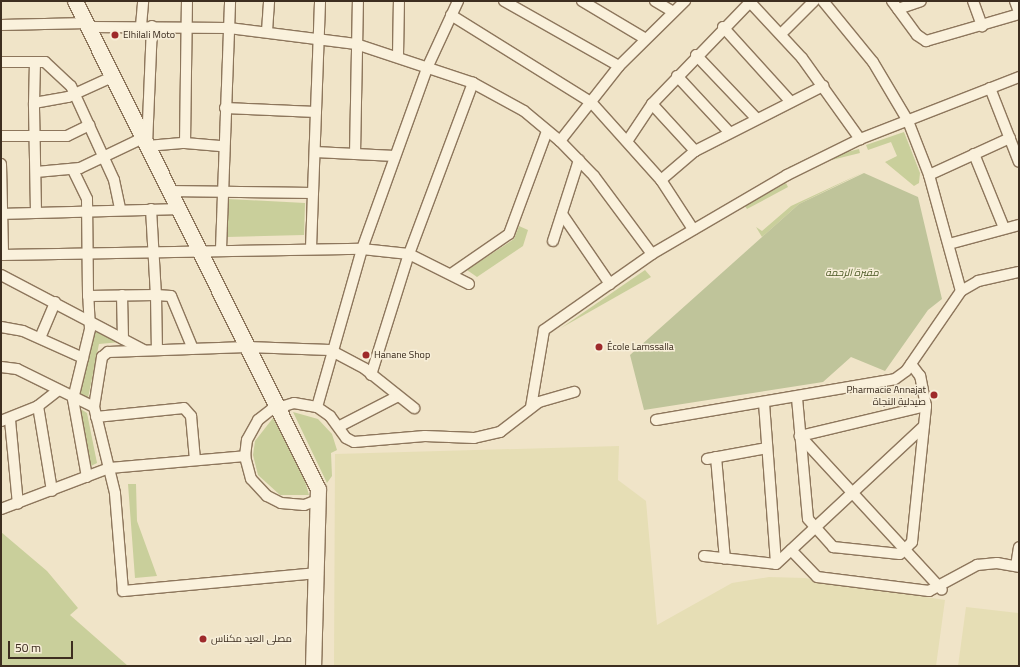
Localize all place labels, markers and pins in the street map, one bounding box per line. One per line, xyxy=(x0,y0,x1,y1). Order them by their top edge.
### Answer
place label: Elhilali Moto xyxy=(123,29,175,41)
marker: Elhilali Moto xyxy=(110,30,120,40)
place label: École Lamssalla xyxy=(607,341,674,353)
marker: École Lamssalla xyxy=(594,342,604,352)
place label: Hanane Shop xyxy=(374,349,430,361)
marker: Hanane Shop xyxy=(361,350,371,360)
place label: Pharmacie Annajat صيدلية النجاة xyxy=(847,383,926,406)
marker: Pharmacie Annajat صيدلية النجاة xyxy=(929,390,939,400)
place label: مصلى العيد مكناس xyxy=(211,633,292,645)
marker: مصلى العيد مكناس xyxy=(198,634,208,644)

